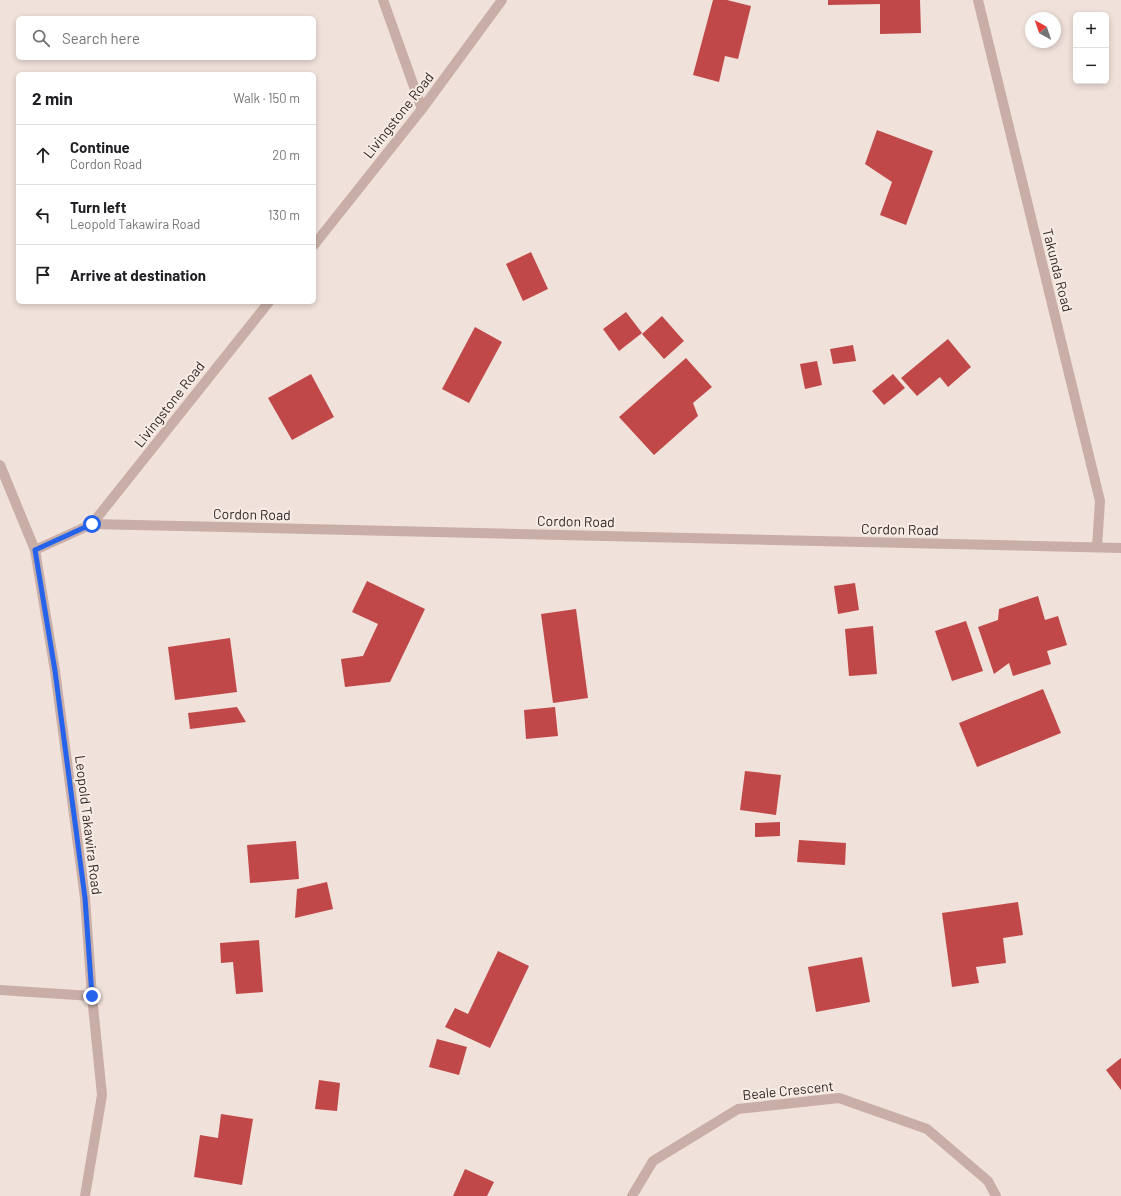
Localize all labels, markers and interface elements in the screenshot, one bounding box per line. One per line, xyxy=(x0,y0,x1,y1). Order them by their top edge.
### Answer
north arrow xyxy=(1025,12,1061,48)
map controls xyxy=(1073,12,1109,84)
button: + xyxy=(1073,12,1109,48)
search box xyxy=(16,16,316,60)
icon: search xyxy=(30,27,52,49)
text: Search here xyxy=(62,29,140,47)
button: − xyxy=(1073,48,1109,84)
street label: Livingstone Road xyxy=(359,69,437,161)
text: 2 min xyxy=(32,88,73,108)
text: Walk · 150 m xyxy=(233,90,300,106)
text: Continue xyxy=(70,138,130,156)
icon: ahead xyxy=(32,144,54,166)
text: 20 m xyxy=(272,147,300,163)
text: Cordon Road xyxy=(70,156,142,172)
text: Turn left xyxy=(70,198,126,216)
icon: left xyxy=(32,204,54,226)
text: 130 m xyxy=(268,207,300,223)
text: Leopold Takawira Road xyxy=(70,216,200,232)
street label: Takunda Road xyxy=(1039,226,1077,314)
icon: arrive xyxy=(32,264,54,286)
text: Arrive at destination xyxy=(70,266,206,284)
street label: Livingstone Road xyxy=(130,358,208,450)
street label: Cordon Road xyxy=(213,505,291,523)
street label: Cordon Road xyxy=(537,512,615,530)
route start xyxy=(83,515,101,533)
street label: Cordon Road xyxy=(861,520,939,538)
street label: Leopold Takawira Road xyxy=(72,754,106,896)
route end xyxy=(83,987,101,1005)
street label: Beale Crescent xyxy=(741,1077,835,1103)

